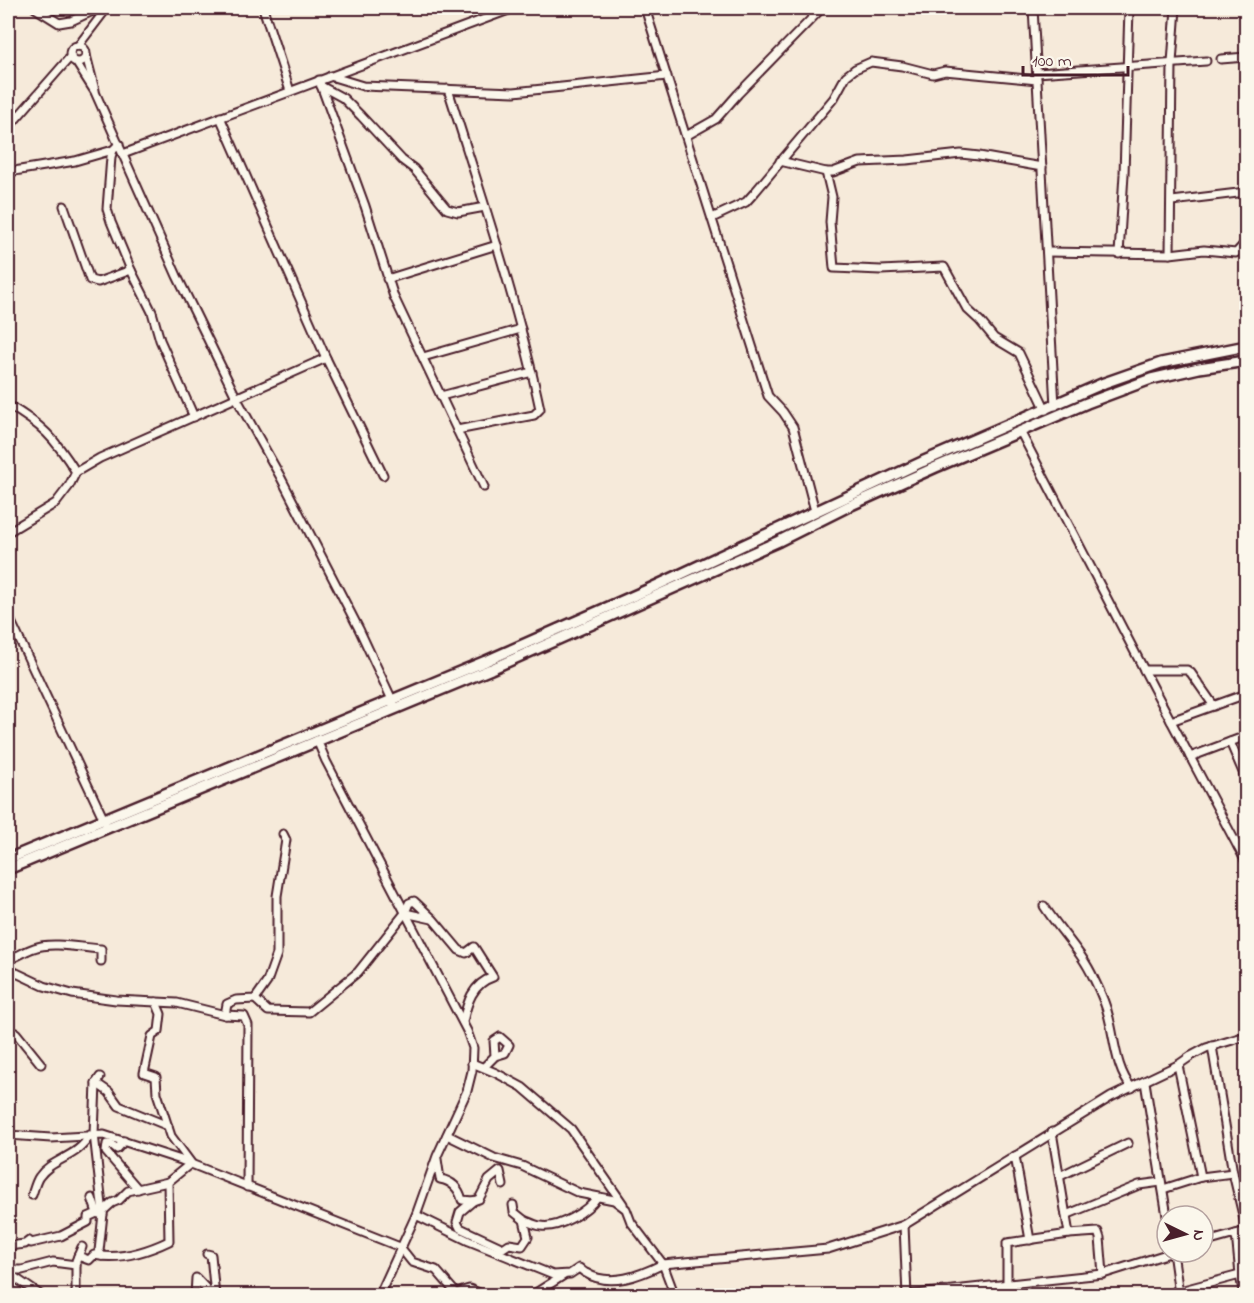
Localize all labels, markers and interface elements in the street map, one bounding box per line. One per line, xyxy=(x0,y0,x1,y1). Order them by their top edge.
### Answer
scale bar xyxy=(1023,39,1128,77)
text: 100 m xyxy=(1032,49,1072,75)
north arrow xyxy=(1155,1204,1215,1264)
text: N xyxy=(1186,1229,1210,1242)

